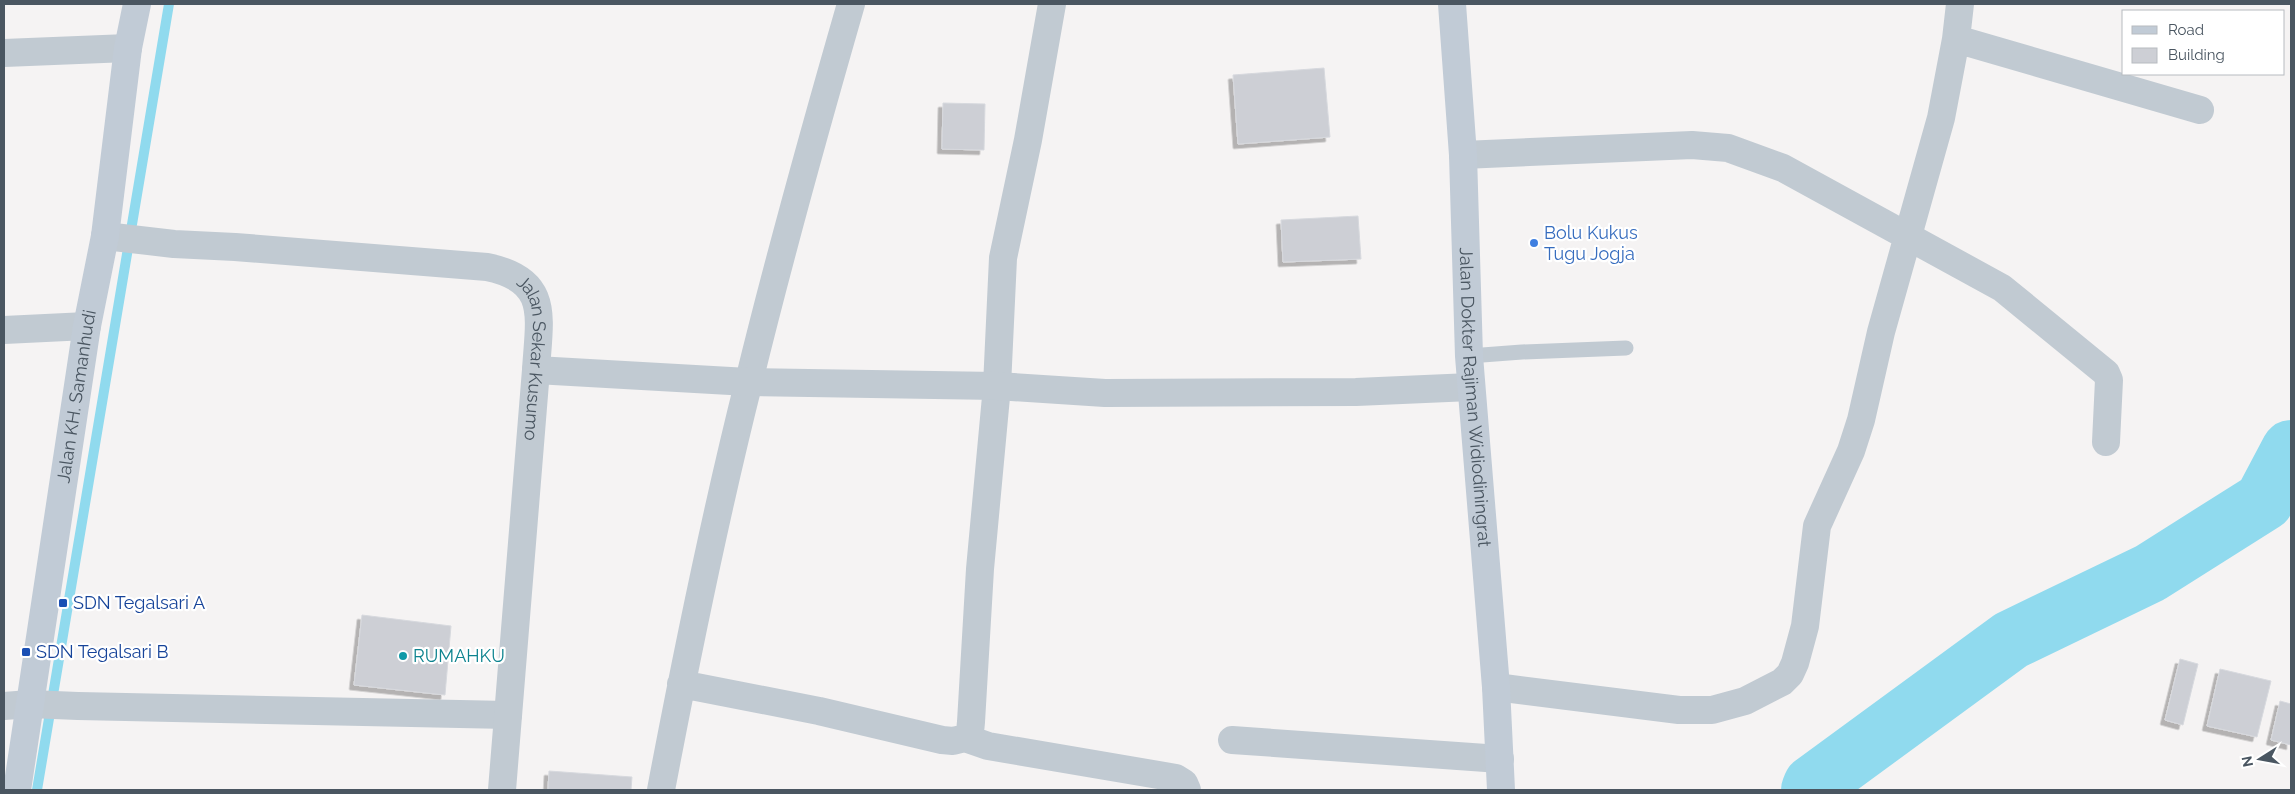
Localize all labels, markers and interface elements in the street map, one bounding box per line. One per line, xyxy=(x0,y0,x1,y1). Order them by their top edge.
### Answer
legend xyxy=(2122,10,2285,75)
text: Road xyxy=(2168,21,2204,39)
text: Building xyxy=(2168,46,2225,64)
place label: Bolu Kukus Tugu Jogja xyxy=(1544,222,1638,264)
marker: Bolu Kukus Tugu Jogja xyxy=(1528,237,1540,249)
street label: Jalan Dokter Rajiman Widiodiningrat xyxy=(1456,247,1496,548)
street label: Jalan Sekar Kusumo xyxy=(513,270,550,442)
street label: Jalan KH. Samanhudi xyxy=(52,308,100,484)
place label: SDN Tegalsari A xyxy=(73,592,205,613)
marker: SDN Tegalsari A xyxy=(57,597,69,609)
place label: SDN Tegalsari B xyxy=(36,641,168,662)
place label: RUMAHKU xyxy=(413,645,505,666)
marker: SDN Tegalsari B xyxy=(20,646,32,658)
marker: RUMAHKU xyxy=(397,650,409,662)
north arrow xyxy=(2235,734,2285,784)
text: N xyxy=(2238,755,2256,768)

